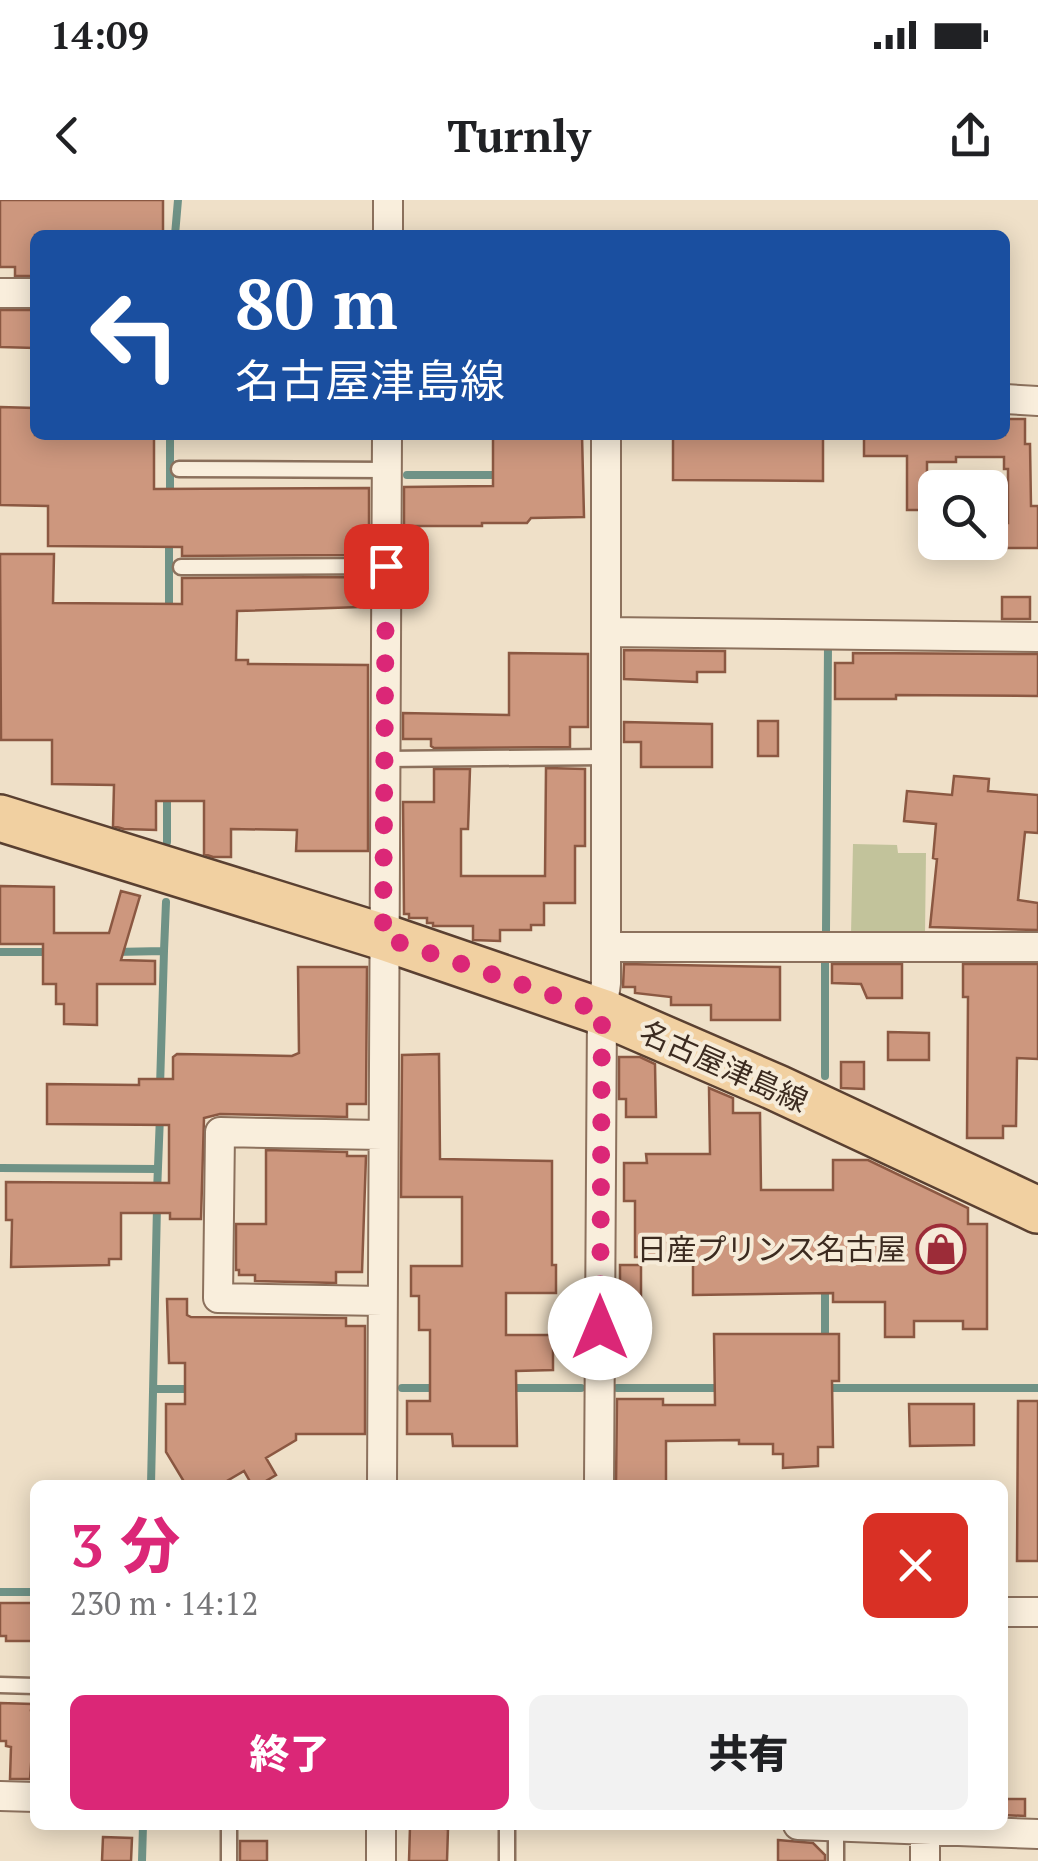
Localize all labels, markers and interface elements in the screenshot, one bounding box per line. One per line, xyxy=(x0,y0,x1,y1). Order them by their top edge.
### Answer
text: 14:09 xyxy=(50,10,149,60)
text: Turnly xyxy=(447,105,591,165)
icon: back xyxy=(40,108,95,163)
icon: share xyxy=(943,108,998,163)
text: 80 m xyxy=(235,256,398,349)
icon: left xyxy=(70,270,200,400)
text: 名古屋津島線 xyxy=(235,350,505,410)
map controls xyxy=(918,470,1008,560)
button: search xyxy=(918,470,1008,560)
pin xyxy=(344,524,429,609)
icon: arrive xyxy=(359,539,414,594)
street label: 名古屋津島線 xyxy=(634,1011,814,1121)
shop icon: 日産プリンス名古屋 xyxy=(915,1223,967,1275)
place label: 日産プリンス名古屋 xyxy=(637,1229,906,1269)
position arrow xyxy=(548,1276,652,1380)
text: 3 分 xyxy=(70,1505,180,1584)
button: close xyxy=(863,1513,968,1618)
text: 230 m · 14:12 xyxy=(70,1582,258,1624)
button: 終了 xyxy=(70,1695,509,1810)
button: 共有 xyxy=(529,1695,968,1810)

